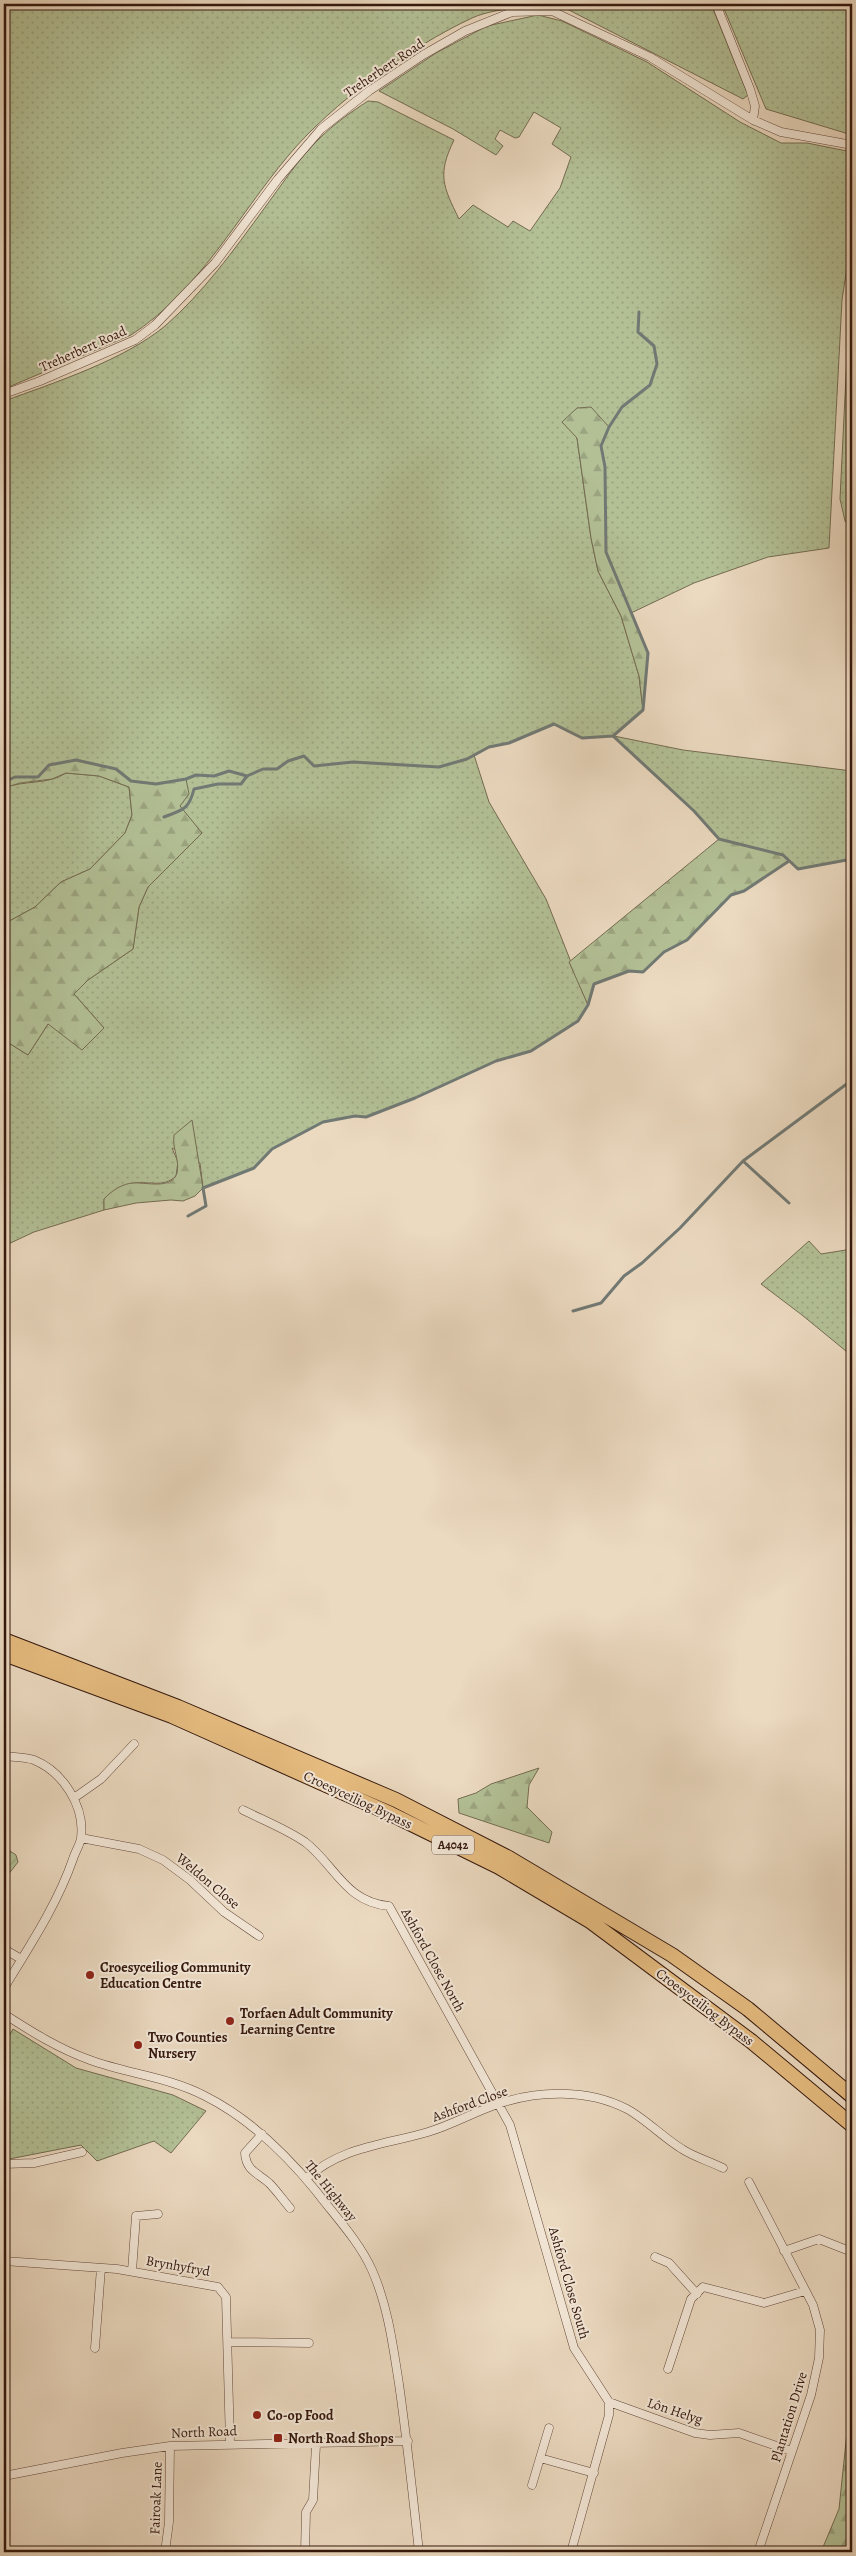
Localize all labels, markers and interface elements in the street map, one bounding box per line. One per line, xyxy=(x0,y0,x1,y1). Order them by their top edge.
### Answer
street label: Treherbert Road xyxy=(340,34,428,102)
street label: Treherbert Road xyxy=(37,321,130,377)
street label: Croesyceiliog Bypass xyxy=(300,1766,416,1834)
road number: A4042 xyxy=(432,1836,474,1854)
street label: Weldon Close xyxy=(171,1848,244,1913)
street label: Ashford Close North xyxy=(396,1904,470,2016)
place label: Croesyceiliog Community Education Centre xyxy=(100,1958,251,1993)
street label: Croesyceiliog Bypass xyxy=(652,1964,758,2050)
marker: Croesyceiliog Community Education Centre xyxy=(84,1969,96,1981)
place label: Torfaen Adult Community Learning Centre xyxy=(240,2004,393,2039)
marker: Torfaen Adult Community Learning Centre xyxy=(224,2015,236,2027)
place label: Two Counties Nursery xyxy=(148,2028,228,2063)
marker: Two Counties Nursery xyxy=(132,2039,144,2051)
street label: Ashford Close xyxy=(429,2082,510,2127)
street label: The Highway xyxy=(300,2156,362,2226)
street label: Ashford Close South xyxy=(544,2224,594,2342)
street label: Brynhyfryd xyxy=(144,2251,212,2281)
street label: Plantation Drive xyxy=(766,2369,812,2465)
street label: Lôn Helyg xyxy=(645,2393,705,2429)
place label: Co-op Food xyxy=(267,2406,334,2425)
marker: Co-op Food xyxy=(251,2409,263,2421)
street label: North Road xyxy=(171,2421,238,2443)
place label: North Road Shops xyxy=(288,2429,394,2448)
marker: North Road Shops xyxy=(272,2432,284,2444)
street label: Fairoak Lane xyxy=(145,2461,167,2535)

